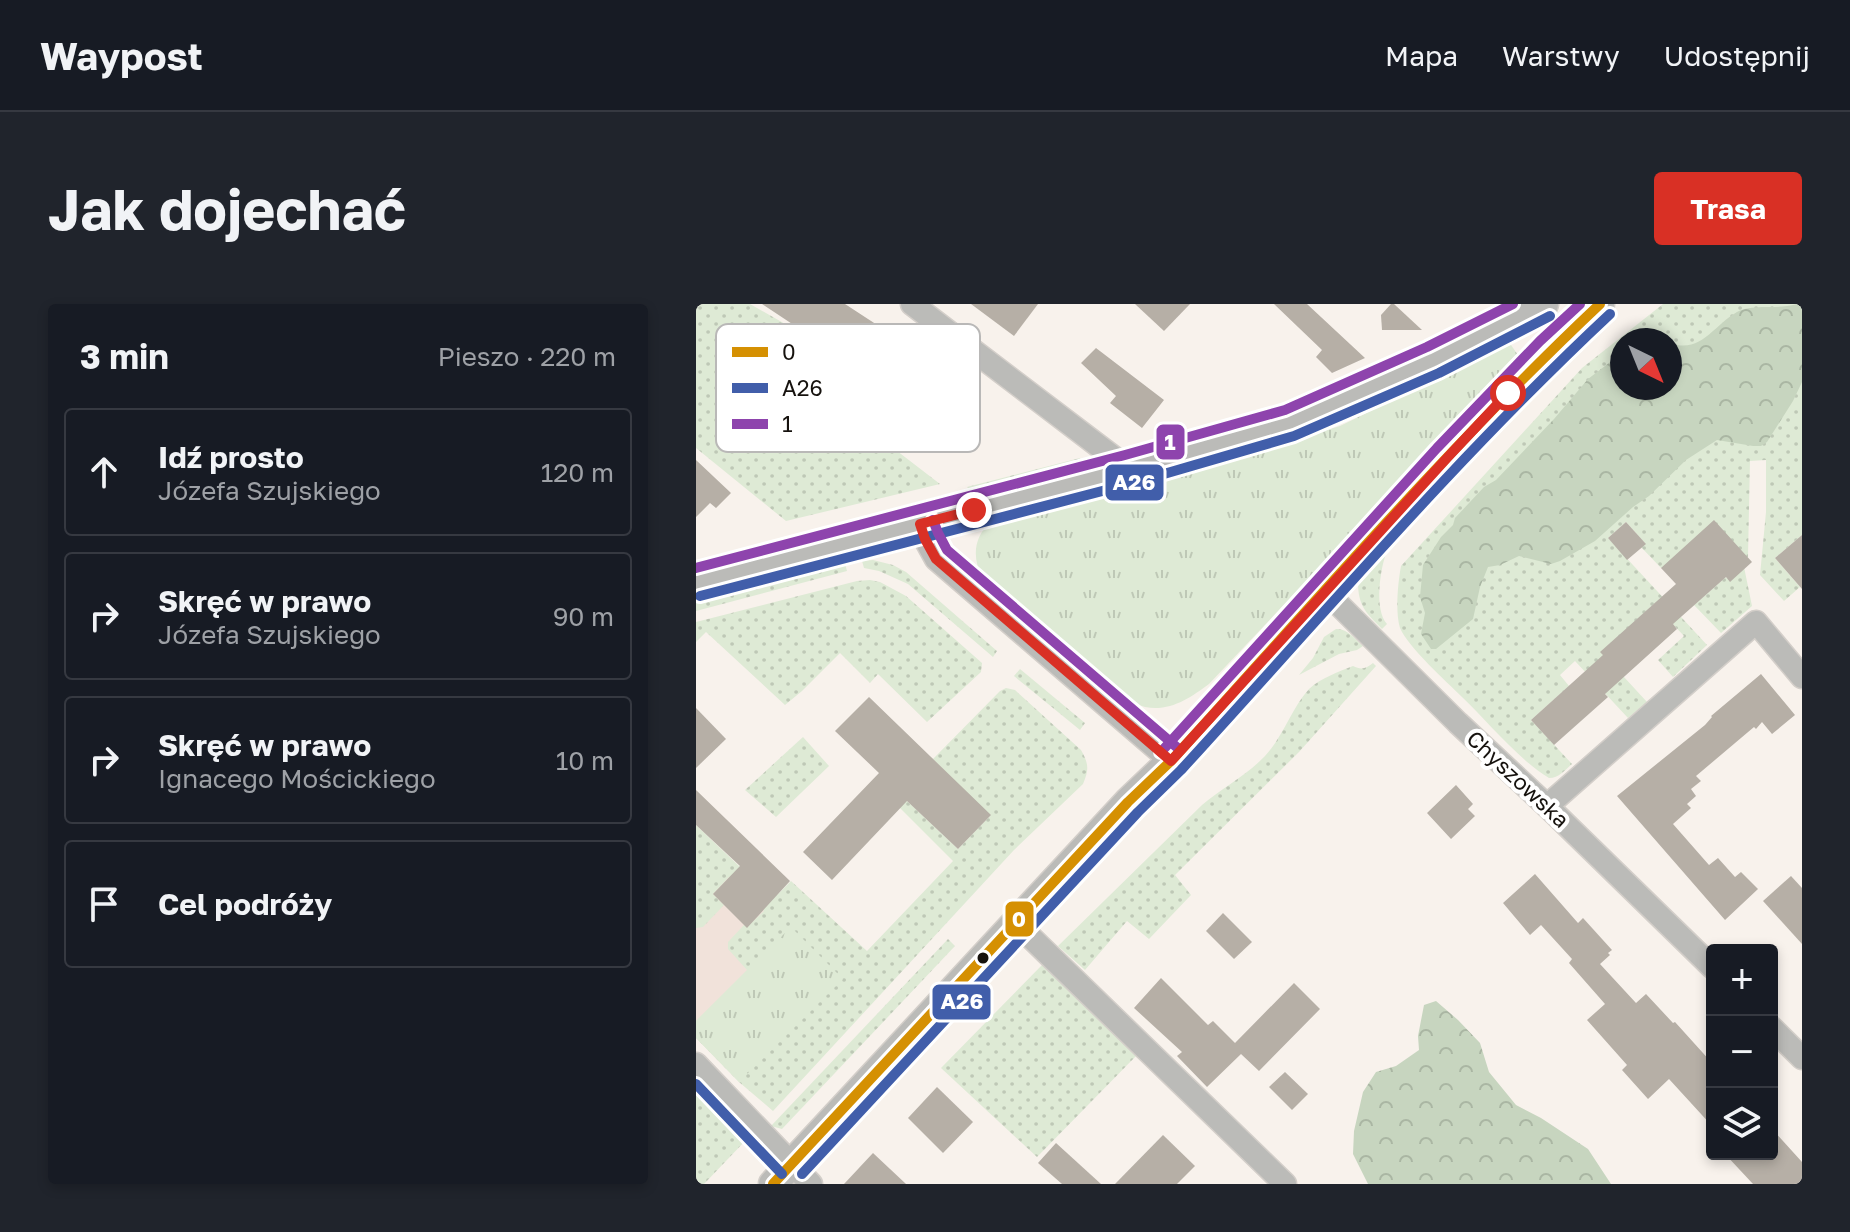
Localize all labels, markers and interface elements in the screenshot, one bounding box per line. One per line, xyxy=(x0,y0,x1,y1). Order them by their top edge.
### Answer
text: Waypost xyxy=(40,33,203,78)
text: Mapa xyxy=(1385,39,1458,72)
text: Warstwy xyxy=(1502,39,1620,72)
text: Udostępnij xyxy=(1664,39,1810,72)
button: Trasa xyxy=(1654,172,1802,245)
text: Jak dojechać xyxy=(48,175,406,242)
legend xyxy=(716,324,980,452)
north arrow xyxy=(1610,328,1682,400)
text: 3 min xyxy=(80,336,169,376)
text: 0 xyxy=(782,338,796,365)
text: Pieszo · 220 m xyxy=(438,341,616,372)
text: A26 xyxy=(782,374,823,401)
route start xyxy=(1490,375,1526,411)
text: 1 xyxy=(782,410,793,437)
line badge: 1 xyxy=(1155,423,1186,461)
text: 1 xyxy=(1164,428,1176,455)
text: Idź prosto xyxy=(158,439,304,475)
icon: ahead xyxy=(82,450,126,494)
text: 120 m xyxy=(541,457,614,488)
line badge: A26 xyxy=(1104,463,1165,502)
text: A26 xyxy=(1112,468,1156,495)
text: Józefa Szujskiego xyxy=(158,475,381,506)
route end xyxy=(956,492,992,528)
text: Skręć w prawo xyxy=(158,583,371,619)
icon: right xyxy=(82,594,126,638)
text: 90 m xyxy=(553,601,614,632)
text: Józefa Szujskiego xyxy=(158,619,381,650)
street label: Chyszowska xyxy=(1461,724,1575,833)
text: Skręć w prawo xyxy=(158,727,371,763)
icon: right xyxy=(82,738,126,782)
text: 10 m xyxy=(556,745,614,776)
text: Ignacego Mościckiego xyxy=(158,763,436,794)
icon: arrive xyxy=(82,882,126,926)
text: Cel podróży xyxy=(158,886,332,922)
line badge: 0 xyxy=(1004,900,1035,938)
text: 0 xyxy=(1012,905,1026,932)
map controls xyxy=(1706,944,1778,1160)
button: + xyxy=(1706,944,1778,1016)
unlabelled marker xyxy=(975,950,991,966)
line badge: A26 xyxy=(931,983,992,1021)
text: A26 xyxy=(940,987,984,1014)
button: − xyxy=(1706,1016,1778,1088)
button: layers xyxy=(1706,1088,1778,1160)

